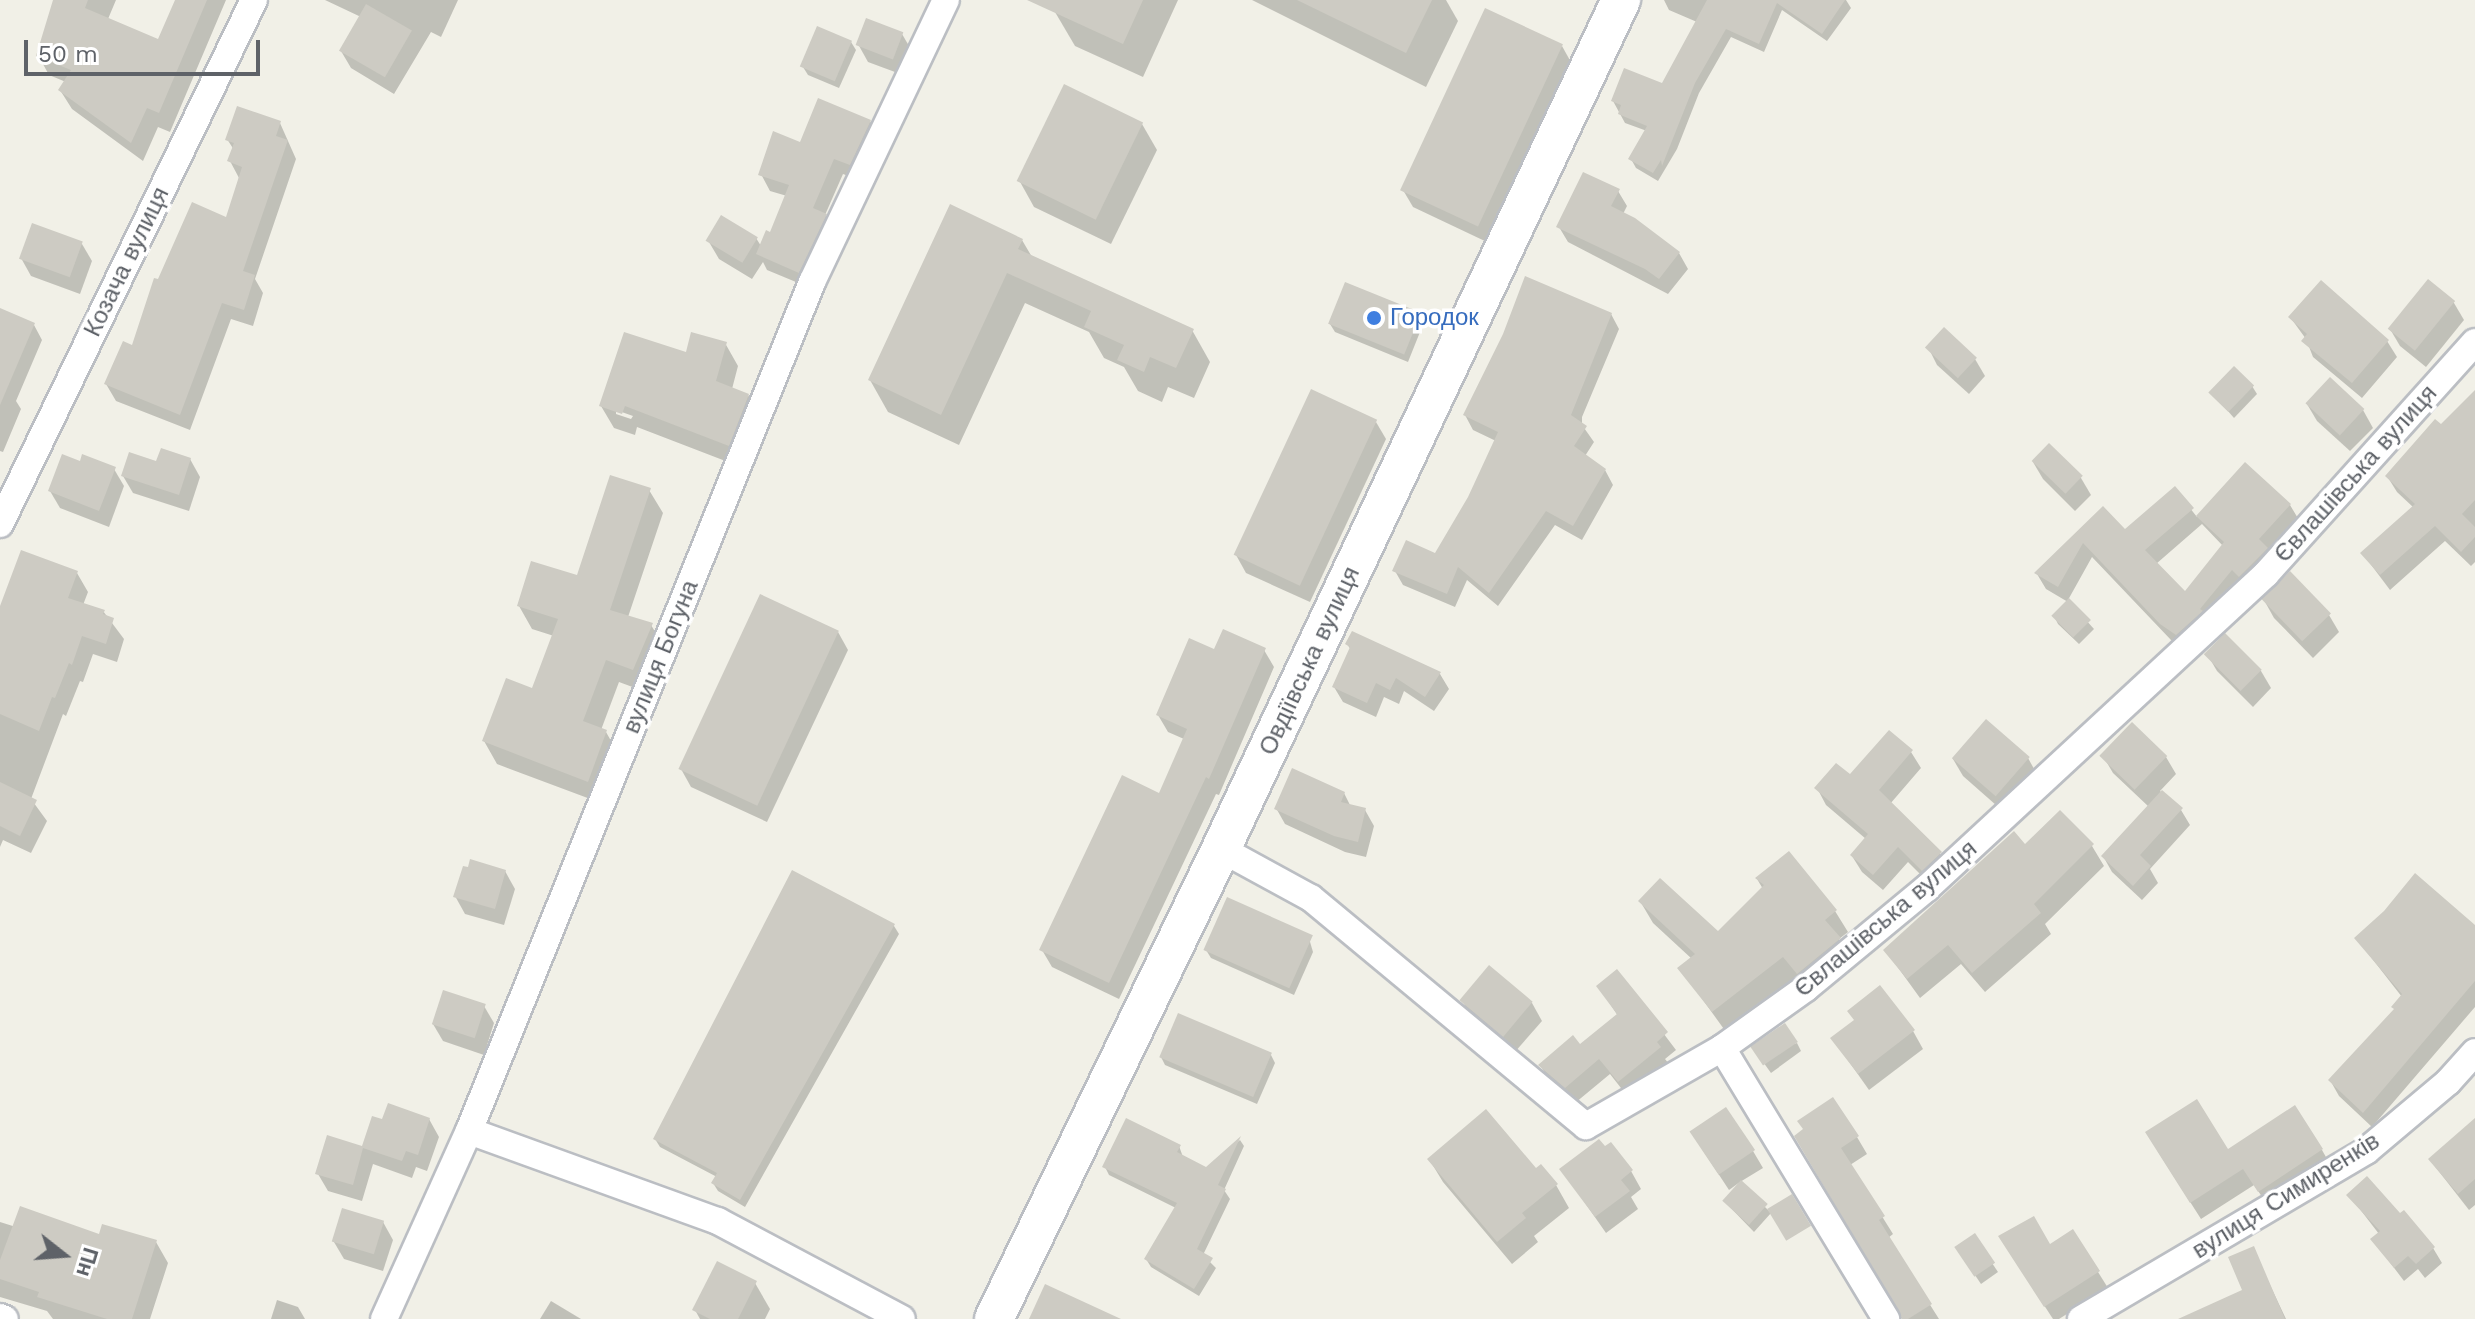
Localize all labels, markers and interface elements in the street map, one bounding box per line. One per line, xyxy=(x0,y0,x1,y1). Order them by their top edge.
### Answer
scale bar xyxy=(28,24,264,74)
text: 50 m xyxy=(38,40,98,68)
street label: Козача вулиця xyxy=(78,183,176,341)
place label: Городок xyxy=(1390,304,1479,332)
marker: Городок xyxy=(1365,309,1383,327)
street label: Євлашівська вулиця xyxy=(2269,379,2443,569)
street label: Овдіївська вулиця xyxy=(1254,562,1366,760)
street label: вулиця Богуна xyxy=(617,576,705,738)
street label: Євлашівська вулиця xyxy=(1789,834,1983,1004)
street label: вулиця Симиренків xyxy=(2187,1127,2385,1265)
north arrow xyxy=(24,1215,104,1295)
text: Пн xyxy=(71,1245,104,1280)

